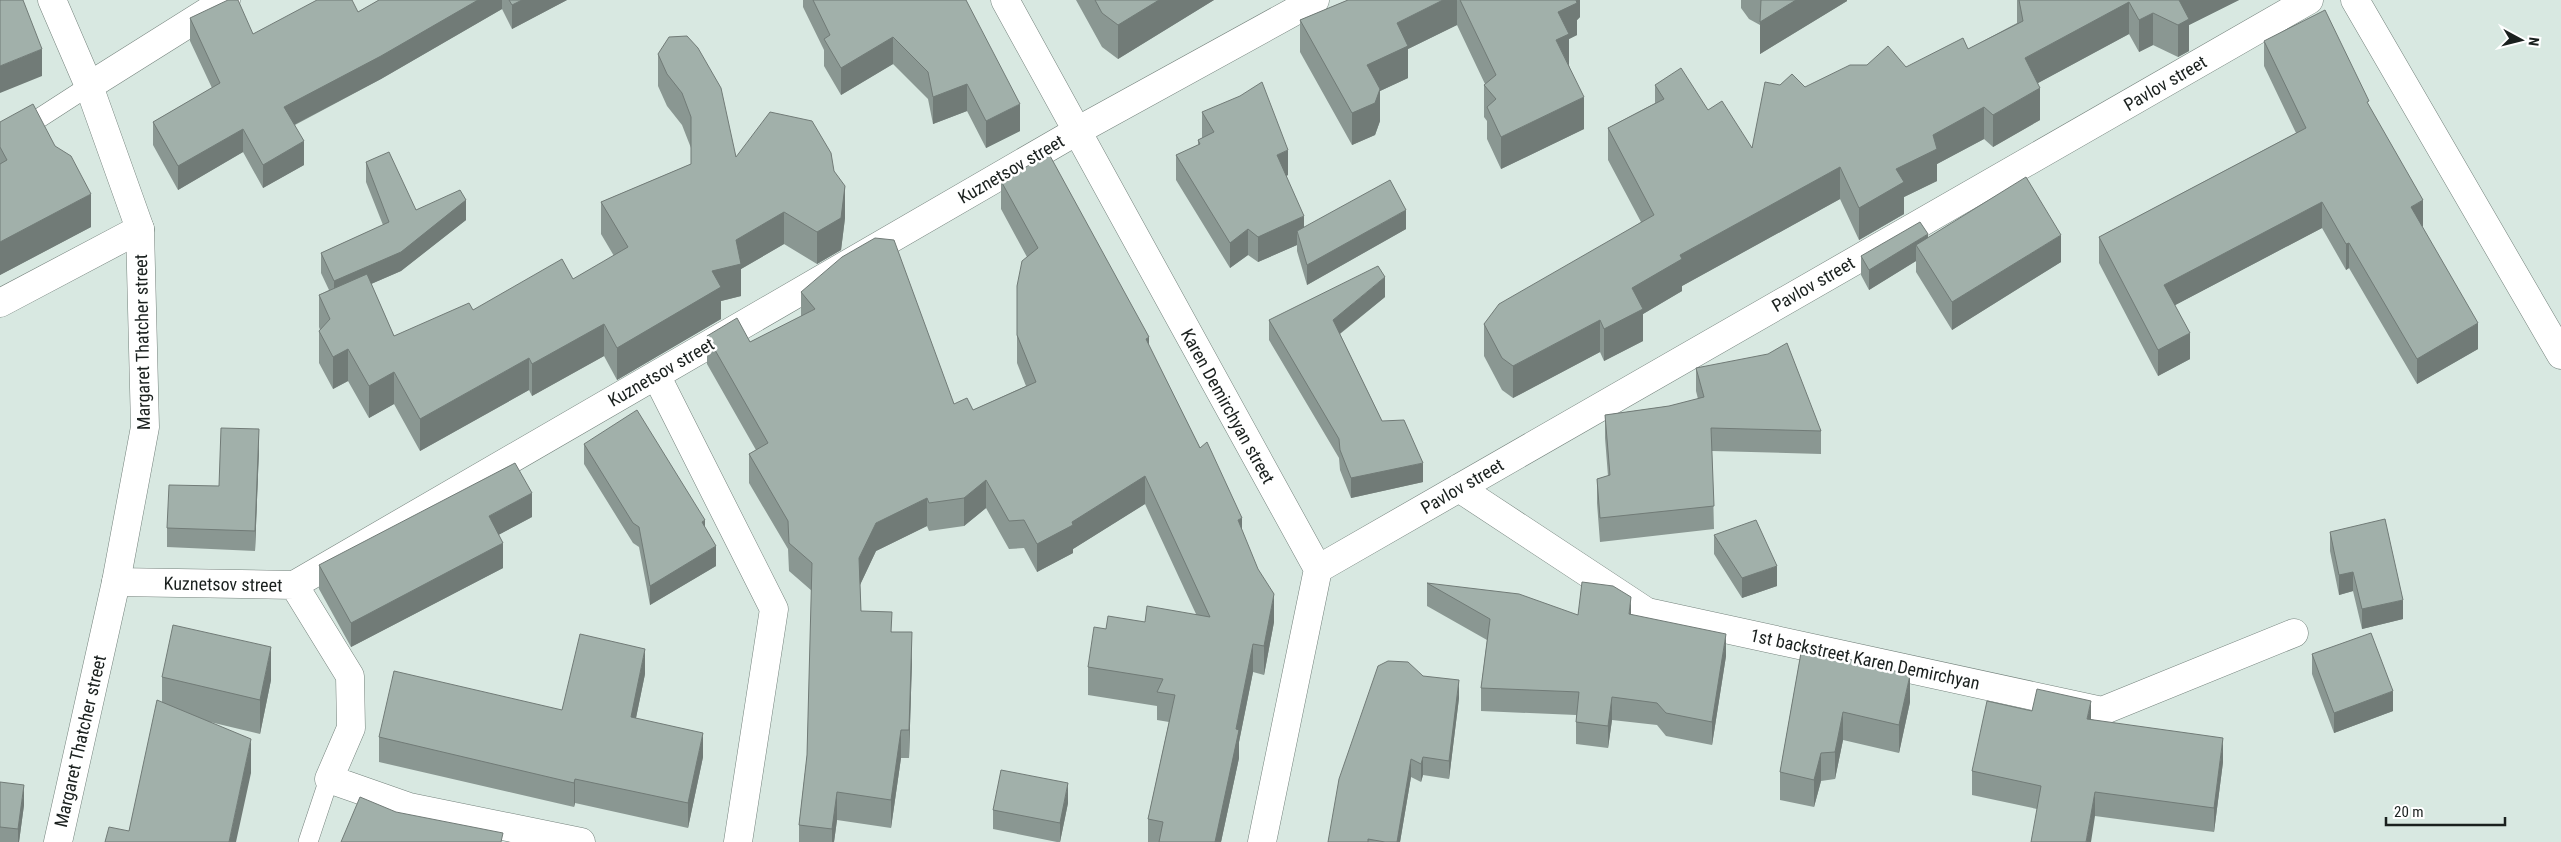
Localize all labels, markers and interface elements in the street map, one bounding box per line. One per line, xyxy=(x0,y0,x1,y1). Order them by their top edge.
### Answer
north arrow xyxy=(2496,15,2546,65)
text: N xyxy=(2525,36,2542,47)
street label: Pavlov street xyxy=(2120,51,2210,115)
street label: Kuznetsov street xyxy=(954,130,1068,208)
street label: Pavlov street xyxy=(1768,252,1858,316)
street label: Margaret Thatcher street xyxy=(130,254,154,430)
street label: Karen Demirchyan street xyxy=(1177,325,1279,487)
street label: Kuznetsov street xyxy=(604,333,718,411)
street label: Pavlov street xyxy=(1417,454,1507,518)
street label: Kuznetsov street xyxy=(163,572,283,596)
street label: 1st backstreet Karen Demirchyan xyxy=(1748,624,1982,694)
street label: Margaret Thatcher street xyxy=(50,653,110,829)
scale bar xyxy=(2386,794,2505,826)
text: 20 m xyxy=(2394,803,2424,821)

